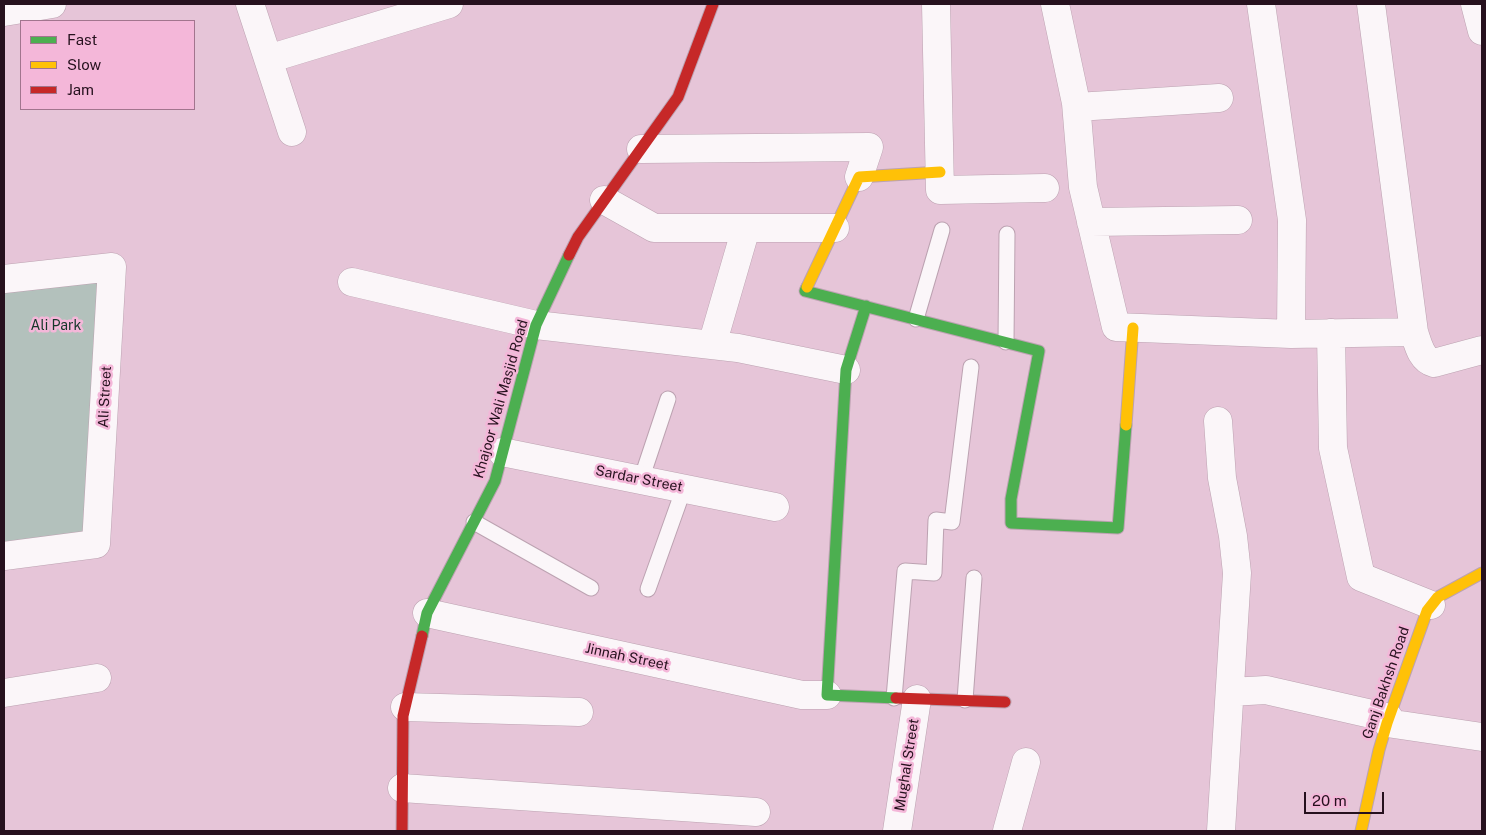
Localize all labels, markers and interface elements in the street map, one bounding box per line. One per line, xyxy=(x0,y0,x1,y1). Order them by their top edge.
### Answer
legend xyxy=(20,20,195,110)
text: Fast xyxy=(67,31,97,48)
text: Slow xyxy=(67,56,101,73)
text: Jam xyxy=(67,81,94,98)
park label: Ali Park xyxy=(31,318,81,334)
street label: Khajoor Wali Masjid Road xyxy=(470,318,532,480)
street label: Ali Street xyxy=(95,366,115,428)
street label: Sardar Street xyxy=(594,462,684,496)
street label: Ganj Bakhsh Road xyxy=(1359,625,1413,741)
street label: Jinnah Street xyxy=(584,640,670,674)
street label: Mughal Street xyxy=(891,717,923,813)
scale bar xyxy=(1306,782,1386,814)
text: 20 m xyxy=(1312,792,1347,809)

